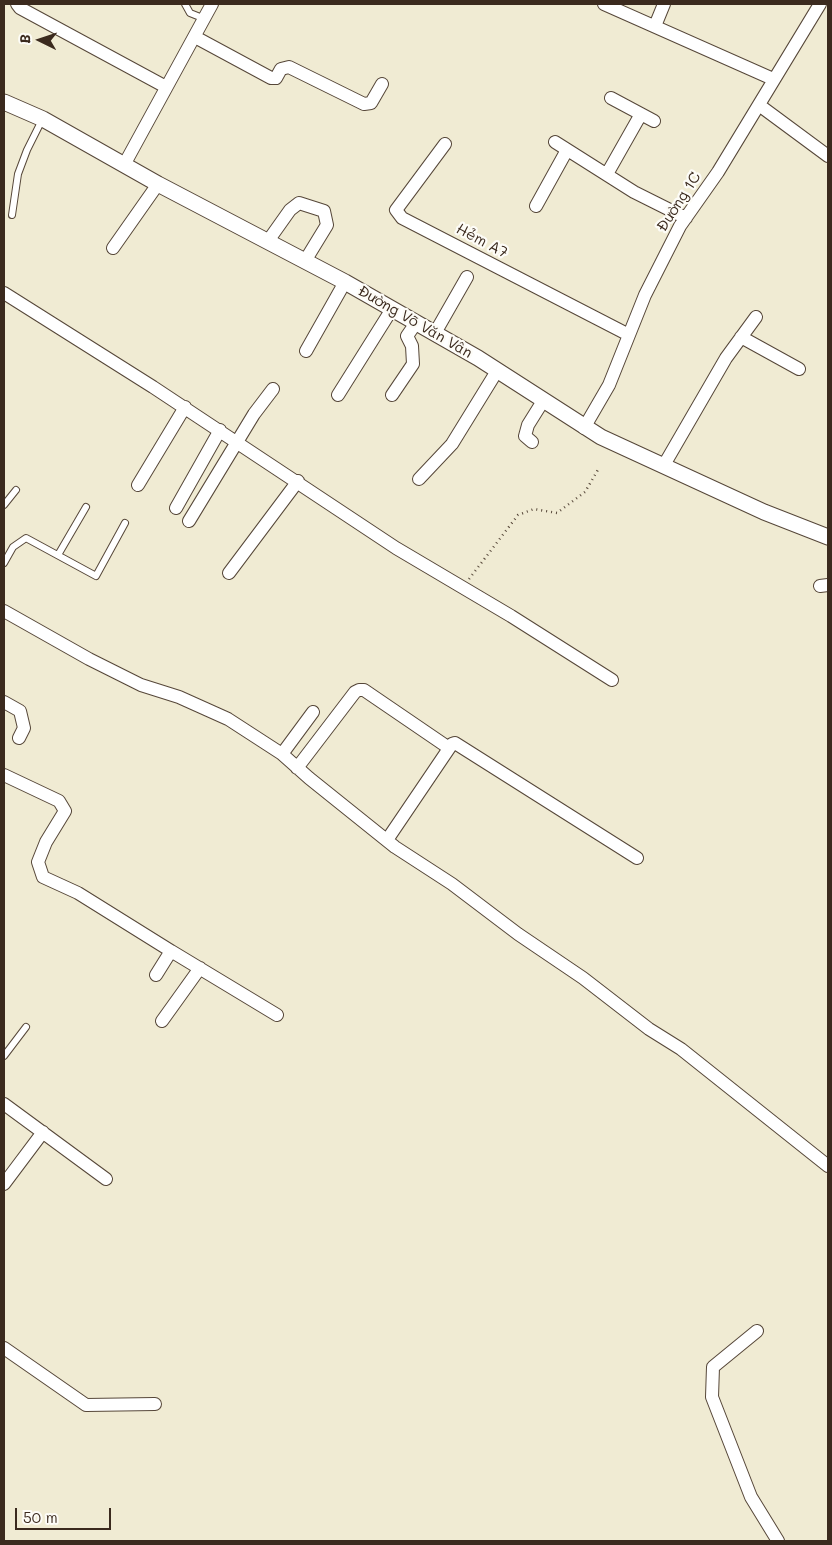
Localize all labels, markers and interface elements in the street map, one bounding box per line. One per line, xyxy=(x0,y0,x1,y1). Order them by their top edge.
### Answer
north arrow xyxy=(15,15,65,65)
text: B xyxy=(15,34,34,44)
street label: Đường 1C xyxy=(653,169,705,235)
street label: Hẻm A7 xyxy=(453,220,511,262)
street label: Đường Võ Văn Vân xyxy=(355,282,475,362)
scale bar xyxy=(18,1498,114,1530)
text: 50 m xyxy=(23,1507,58,1527)

